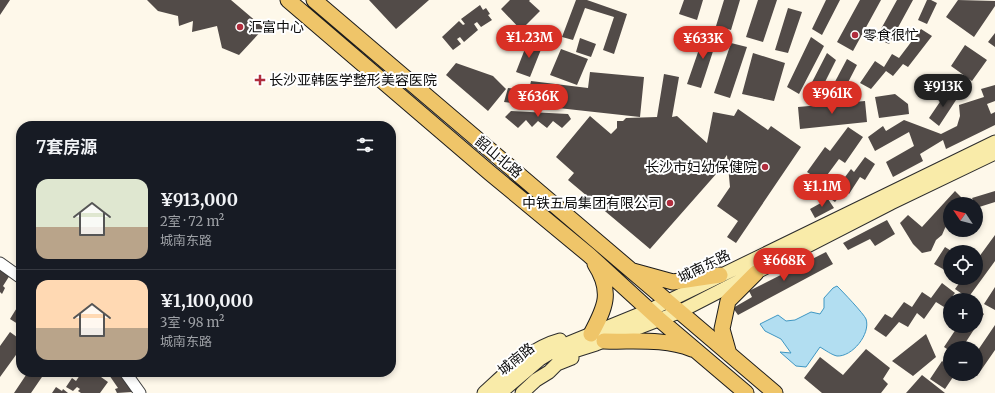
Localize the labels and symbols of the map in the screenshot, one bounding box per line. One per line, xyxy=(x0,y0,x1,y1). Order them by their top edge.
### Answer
place label: 汇富中心 xyxy=(248,18,304,36)
marker: 汇富中心 xyxy=(235,22,245,32)
pin: ¥1.23M xyxy=(496,25,562,59)
pin: ¥633K xyxy=(675,26,731,60)
place label: 零食很忙 xyxy=(863,26,919,44)
marker: 零食很忙 xyxy=(850,30,860,40)
place label: 长沙亚韩医学整形美容医院 xyxy=(269,71,437,89)
marker: 长沙亚韩医学整形美容医院 xyxy=(254,74,266,86)
pin: ¥913K xyxy=(915,74,971,108)
pin: ¥961K xyxy=(804,81,860,115)
pin: ¥636K xyxy=(510,84,566,118)
street label: 韶山北路 xyxy=(472,132,526,182)
place label: 长沙市妇幼保健院 xyxy=(645,158,757,176)
marker: 长沙市妇幼保健院 xyxy=(760,162,770,172)
pin: ¥1.1M xyxy=(794,174,850,208)
place label: 中铁五局集团有限公司 xyxy=(522,194,662,212)
north arrow xyxy=(943,197,983,237)
marker: 中铁五局集团有限公司 xyxy=(665,198,675,208)
street label: 城南东路 xyxy=(675,246,733,286)
pin: ¥668K xyxy=(756,248,812,282)
street label: 城南路 xyxy=(494,339,538,379)

